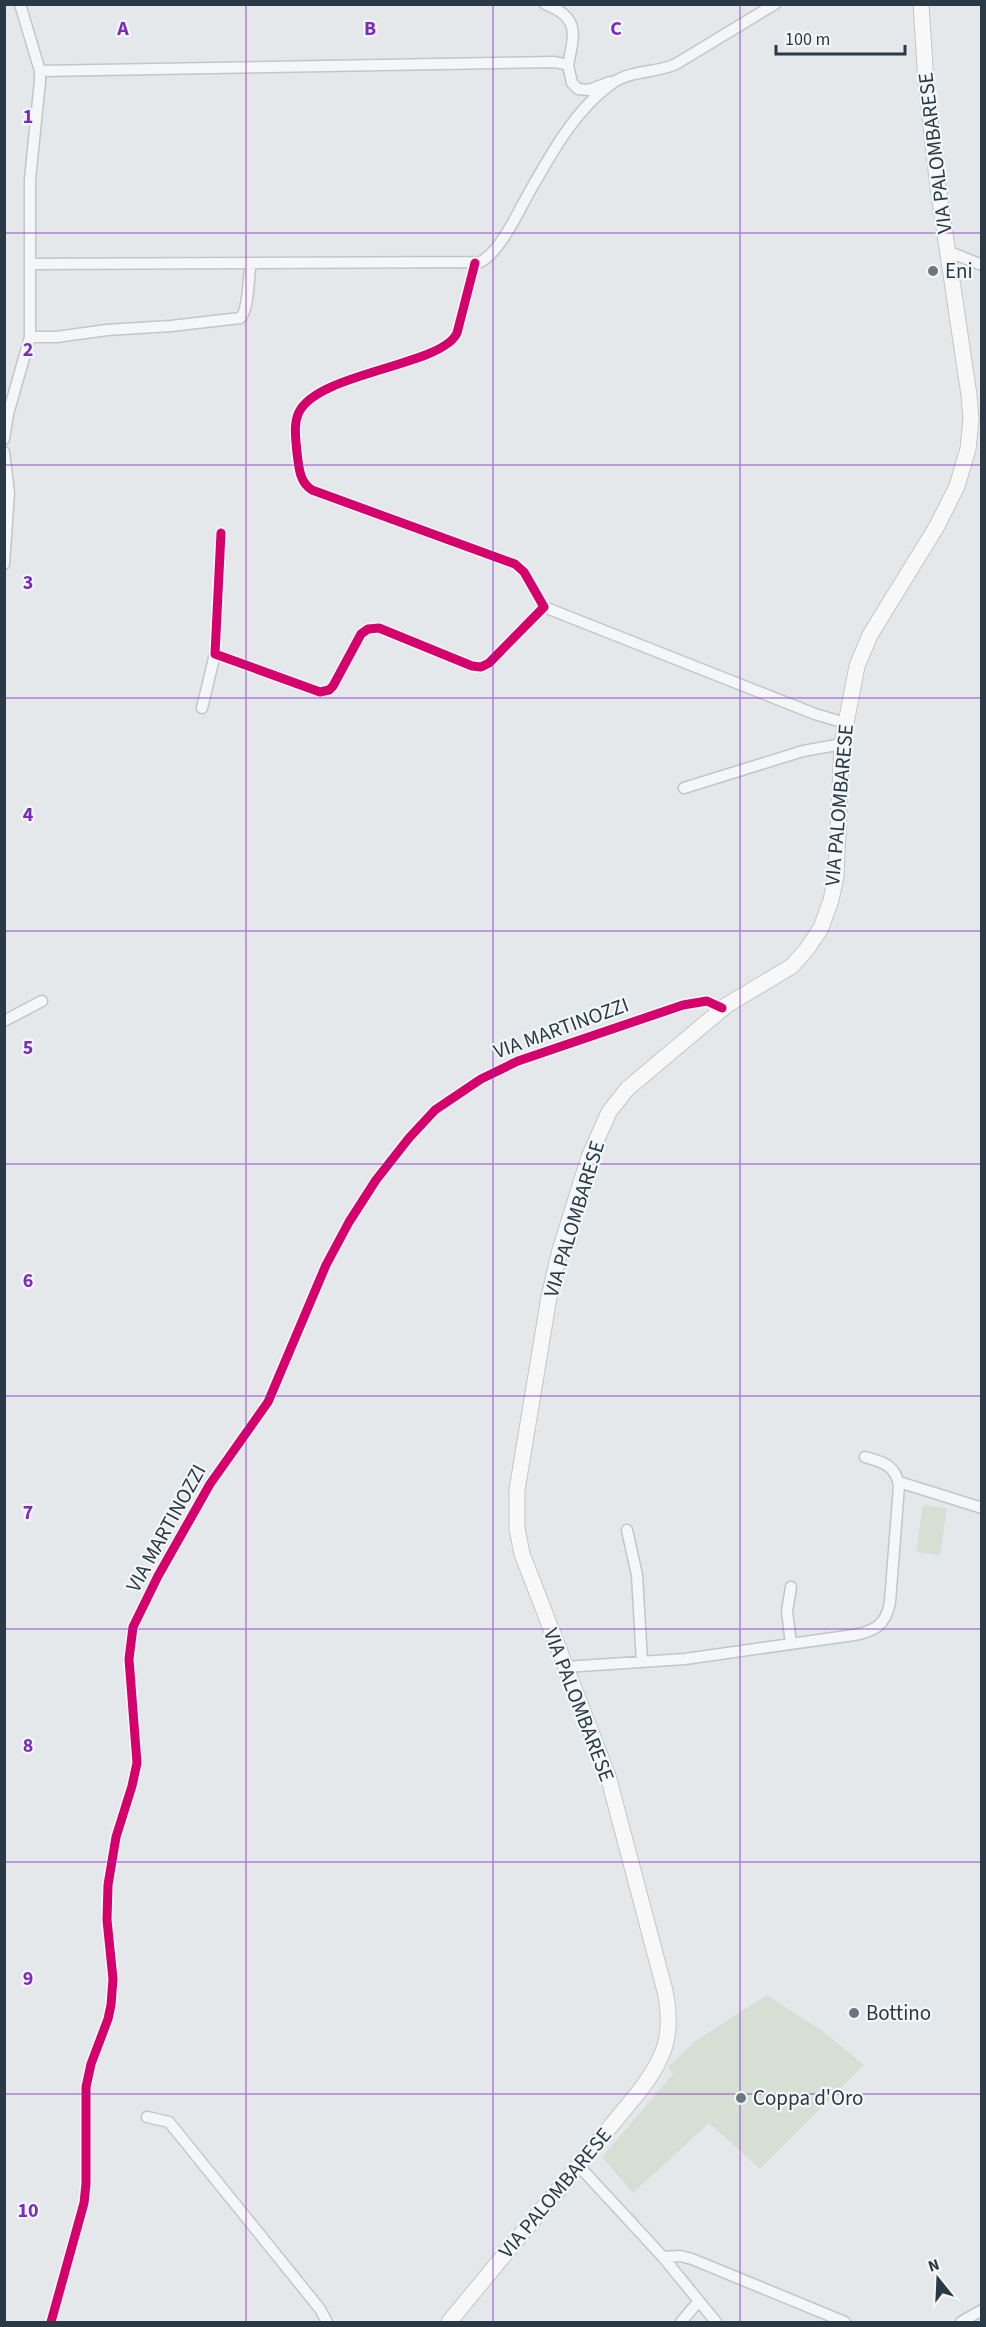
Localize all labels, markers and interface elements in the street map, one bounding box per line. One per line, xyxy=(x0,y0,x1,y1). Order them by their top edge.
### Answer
text: A xyxy=(116,15,129,43)
text: B xyxy=(364,15,376,43)
text: C xyxy=(610,15,622,43)
scale bar xyxy=(776,18,905,56)
text: 100 m xyxy=(785,27,830,52)
street label: VIA PALOMBARESE xyxy=(910,71,960,235)
text: 1 xyxy=(23,103,33,131)
place label: Eni xyxy=(945,256,973,286)
marker: Eni xyxy=(926,264,940,278)
text: 2 xyxy=(23,336,33,364)
text: 3 xyxy=(23,569,33,597)
street label: VIA PALOMBARESE xyxy=(817,723,861,887)
text: 4 xyxy=(23,801,34,829)
street label: VIA MARTINOZZI xyxy=(489,990,633,1066)
text: 5 xyxy=(23,1034,33,1062)
street label: VIA PALOMBARESE xyxy=(536,1137,612,1301)
text: 6 xyxy=(23,1267,33,1295)
street label: VIA MARTINOZZI xyxy=(118,1459,214,1597)
text: 7 xyxy=(23,1499,33,1527)
street label: VIA PALOMBARESE xyxy=(536,1624,622,1786)
text: 8 xyxy=(23,1732,33,1760)
text: 9 xyxy=(23,1965,33,1993)
place label: Bottino xyxy=(866,1998,931,2028)
marker: Bottino xyxy=(847,2006,861,2020)
place label: Coppa d'Oro xyxy=(753,2083,863,2113)
marker: Coppa d'Oro xyxy=(734,2091,748,2105)
street label: VIA PALOMBARESE xyxy=(491,2121,619,2265)
text: 10 xyxy=(17,2197,39,2225)
north arrow xyxy=(908,2249,968,2309)
text: N xyxy=(925,2254,942,2278)

